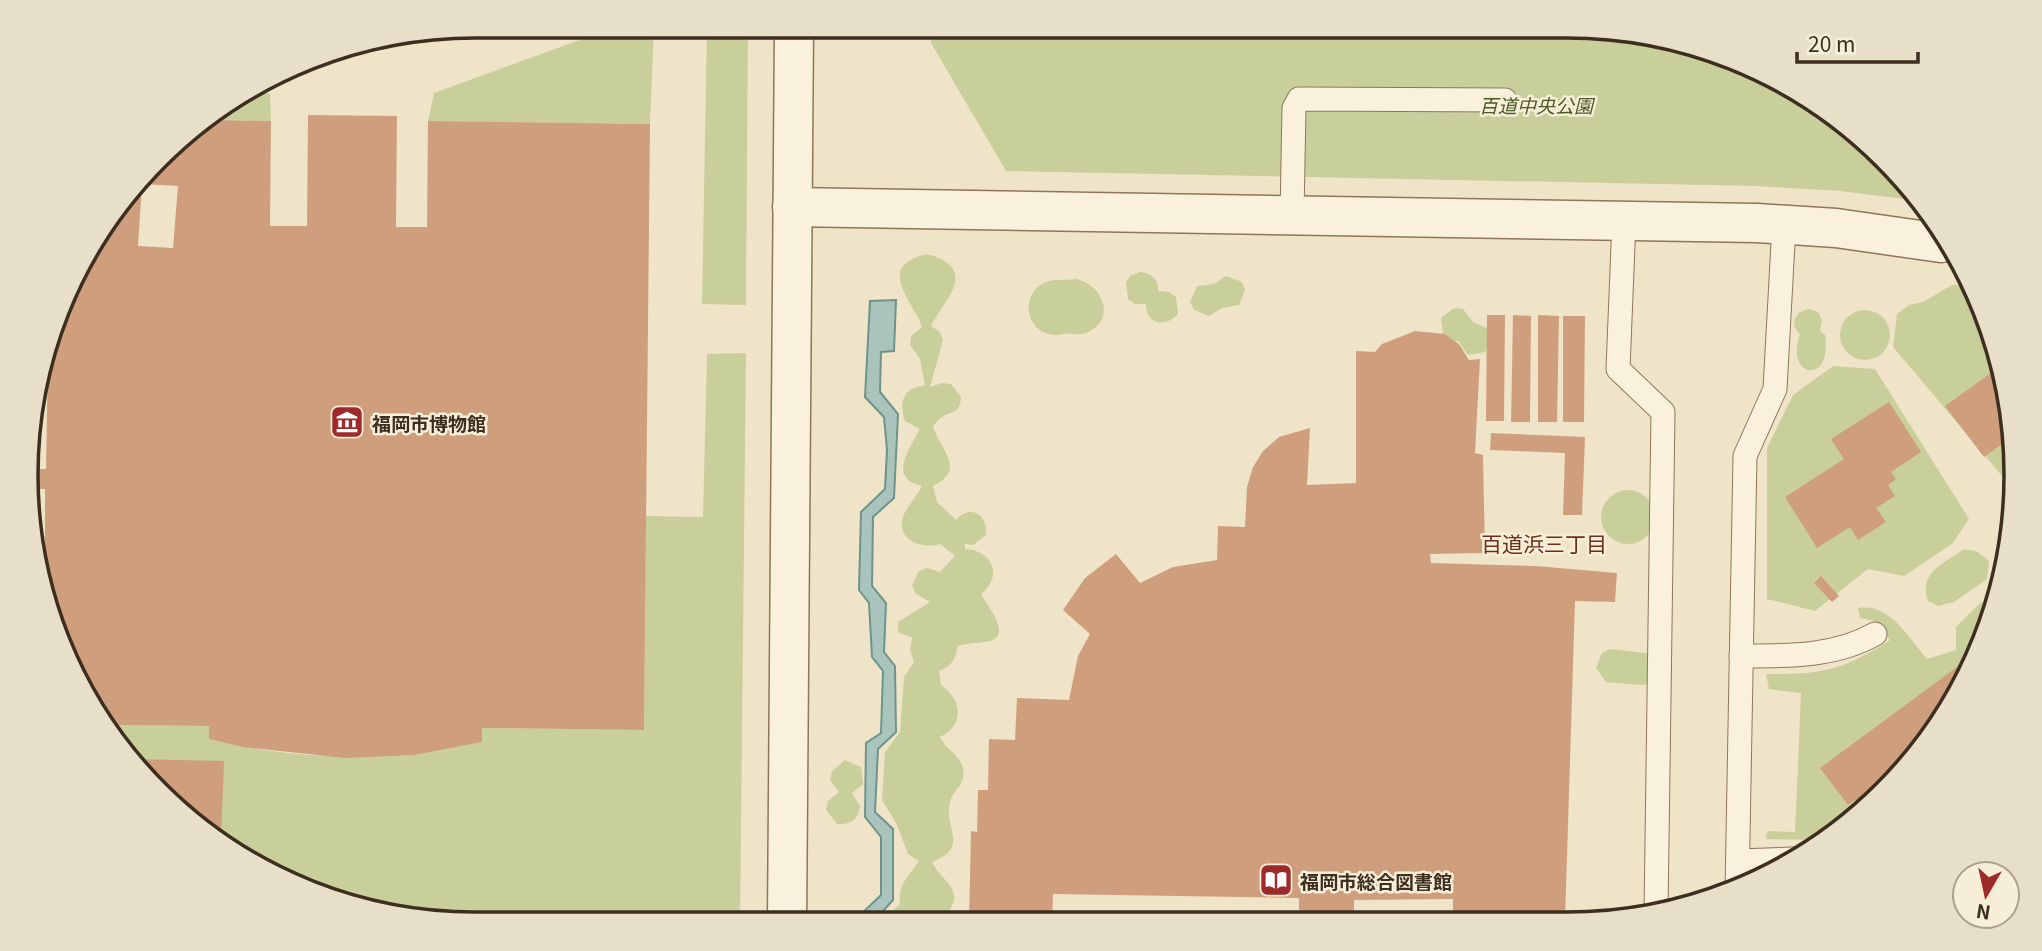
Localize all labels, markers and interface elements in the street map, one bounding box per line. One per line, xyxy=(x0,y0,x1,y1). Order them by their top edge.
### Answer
scale bar xyxy=(1797,21,1918,65)
text: 20 m xyxy=(1808,28,1855,58)
park label: 百道中央公園 xyxy=(1479,91,1596,118)
museum icon: 福岡市博物館 xyxy=(328,403,366,441)
place label: 福岡市博物館 xyxy=(372,409,486,436)
district label: 百道浜三丁目 xyxy=(1481,528,1607,558)
north arrow xyxy=(1951,860,2021,930)
library icon: 福岡市総合図書館 xyxy=(1257,861,1295,899)
place label: 福岡市総合図書館 xyxy=(1300,867,1452,894)
text: N xyxy=(1974,899,1992,928)

